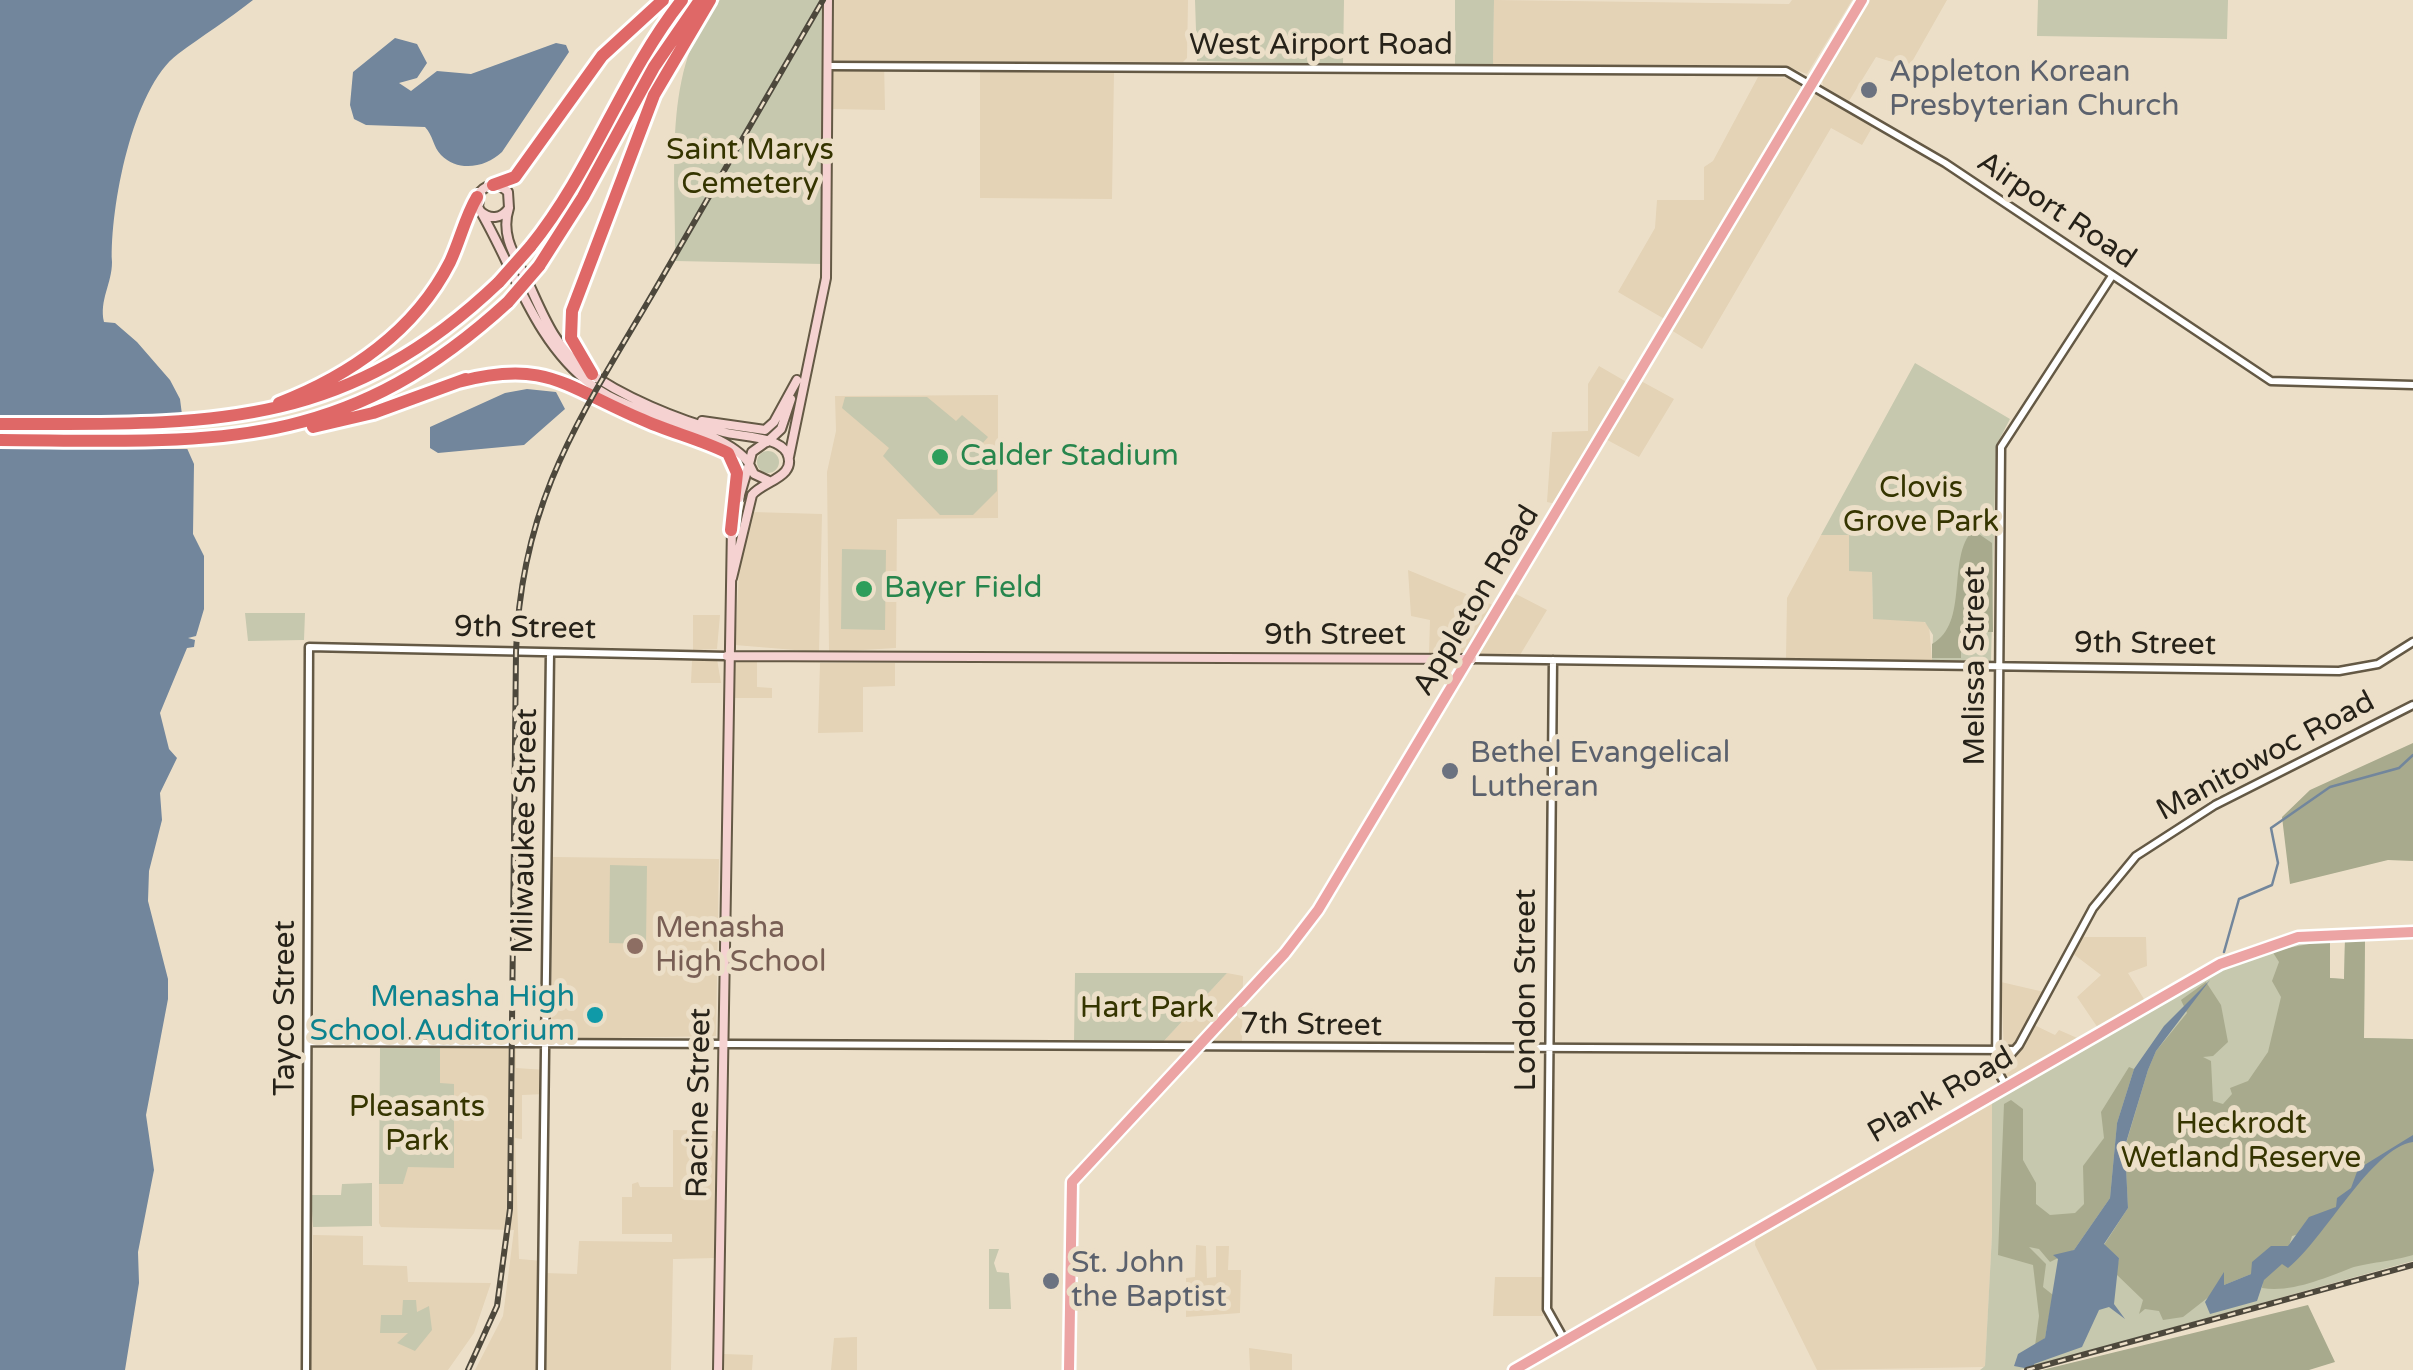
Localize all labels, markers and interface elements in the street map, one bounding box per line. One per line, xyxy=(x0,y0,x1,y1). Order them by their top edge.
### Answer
street label: West Airport Road xyxy=(1189,28,1453,64)
place label: Appleton Korean Presbyterian Church xyxy=(1889,55,2179,126)
marker: Appleton Korean Presbyterian Church xyxy=(1858,79,1880,101)
park label: Saint Marys Cemetery xyxy=(666,133,834,204)
street label: Airport Road xyxy=(1969,145,2143,277)
place label: Calder Stadium xyxy=(960,439,1179,475)
marker: Calder Stadium xyxy=(929,446,951,468)
park label: Clovis Grove Park xyxy=(1843,471,1999,542)
street label: Appleton Road xyxy=(1406,499,1548,703)
street label: Melissa Street xyxy=(1958,566,1994,766)
place label: Bayer Field xyxy=(884,571,1042,607)
marker: Bayer Field xyxy=(853,578,875,600)
street label: 9th Street xyxy=(454,610,596,648)
street label: 9th Street xyxy=(1264,618,1406,654)
street label: 9th Street xyxy=(2074,626,2216,664)
street label: Manitowoc Road xyxy=(2151,684,2381,830)
street label: Milwaukee Street xyxy=(506,708,546,954)
place label: Bethel Evangelical Lutheran xyxy=(1470,736,1730,806)
marker: Bethel Evangelical Lutheran xyxy=(1439,760,1461,782)
street label: London Street xyxy=(1509,889,1545,1091)
place label: Menasha High School xyxy=(655,911,827,982)
street label: Tayco Street xyxy=(268,920,304,1096)
marker: Menasha High School xyxy=(624,935,646,957)
place label: Menasha High School Auditorium xyxy=(310,980,575,1050)
park label: Hart Park xyxy=(1080,991,1214,1027)
marker: Menasha High School Auditorium xyxy=(584,1004,606,1026)
street label: Racine Street xyxy=(680,1007,720,1199)
street label: 7th Street xyxy=(1240,1007,1382,1045)
street label: Plank Road xyxy=(1862,1040,2020,1152)
park label: Pleasants Park xyxy=(349,1090,485,1160)
park label: Heckrodt Wetland Reserve xyxy=(2121,1107,2361,1178)
place label: St. John the Baptist xyxy=(1071,1246,1227,1316)
marker: St. John the Baptist xyxy=(1040,1270,1062,1292)

